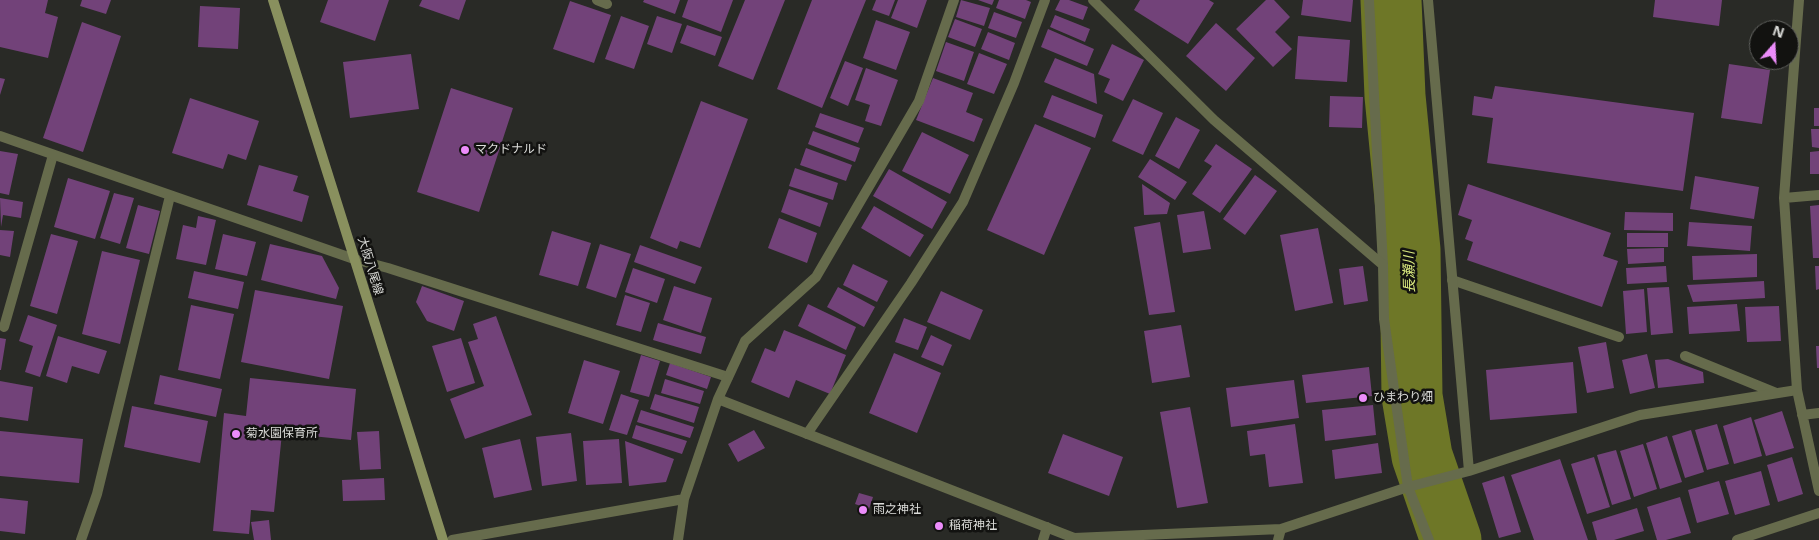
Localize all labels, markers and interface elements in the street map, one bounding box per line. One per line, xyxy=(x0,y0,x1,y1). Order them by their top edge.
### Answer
north arrow xyxy=(1749,20,1799,70)
text: N xyxy=(1770,20,1787,42)
place label: マクドナルド xyxy=(475,143,547,157)
marker: マクドナルド xyxy=(459,144,471,156)
street label: 大阪八尾線 xyxy=(354,235,386,297)
water label: 長瀬川 xyxy=(1401,251,1419,293)
place label: ひまわり畑 xyxy=(1373,391,1433,405)
marker: ひまわり畑 xyxy=(1357,392,1369,404)
place label: 菊水園保育所 xyxy=(246,427,318,441)
marker: 菊水園保育所 xyxy=(230,428,242,440)
place label: 雨之神社 xyxy=(873,503,921,517)
marker: 雨之神社 xyxy=(857,504,869,516)
place label: 稲荷神社 xyxy=(949,519,997,533)
marker: 稲荷神社 xyxy=(933,520,945,532)

